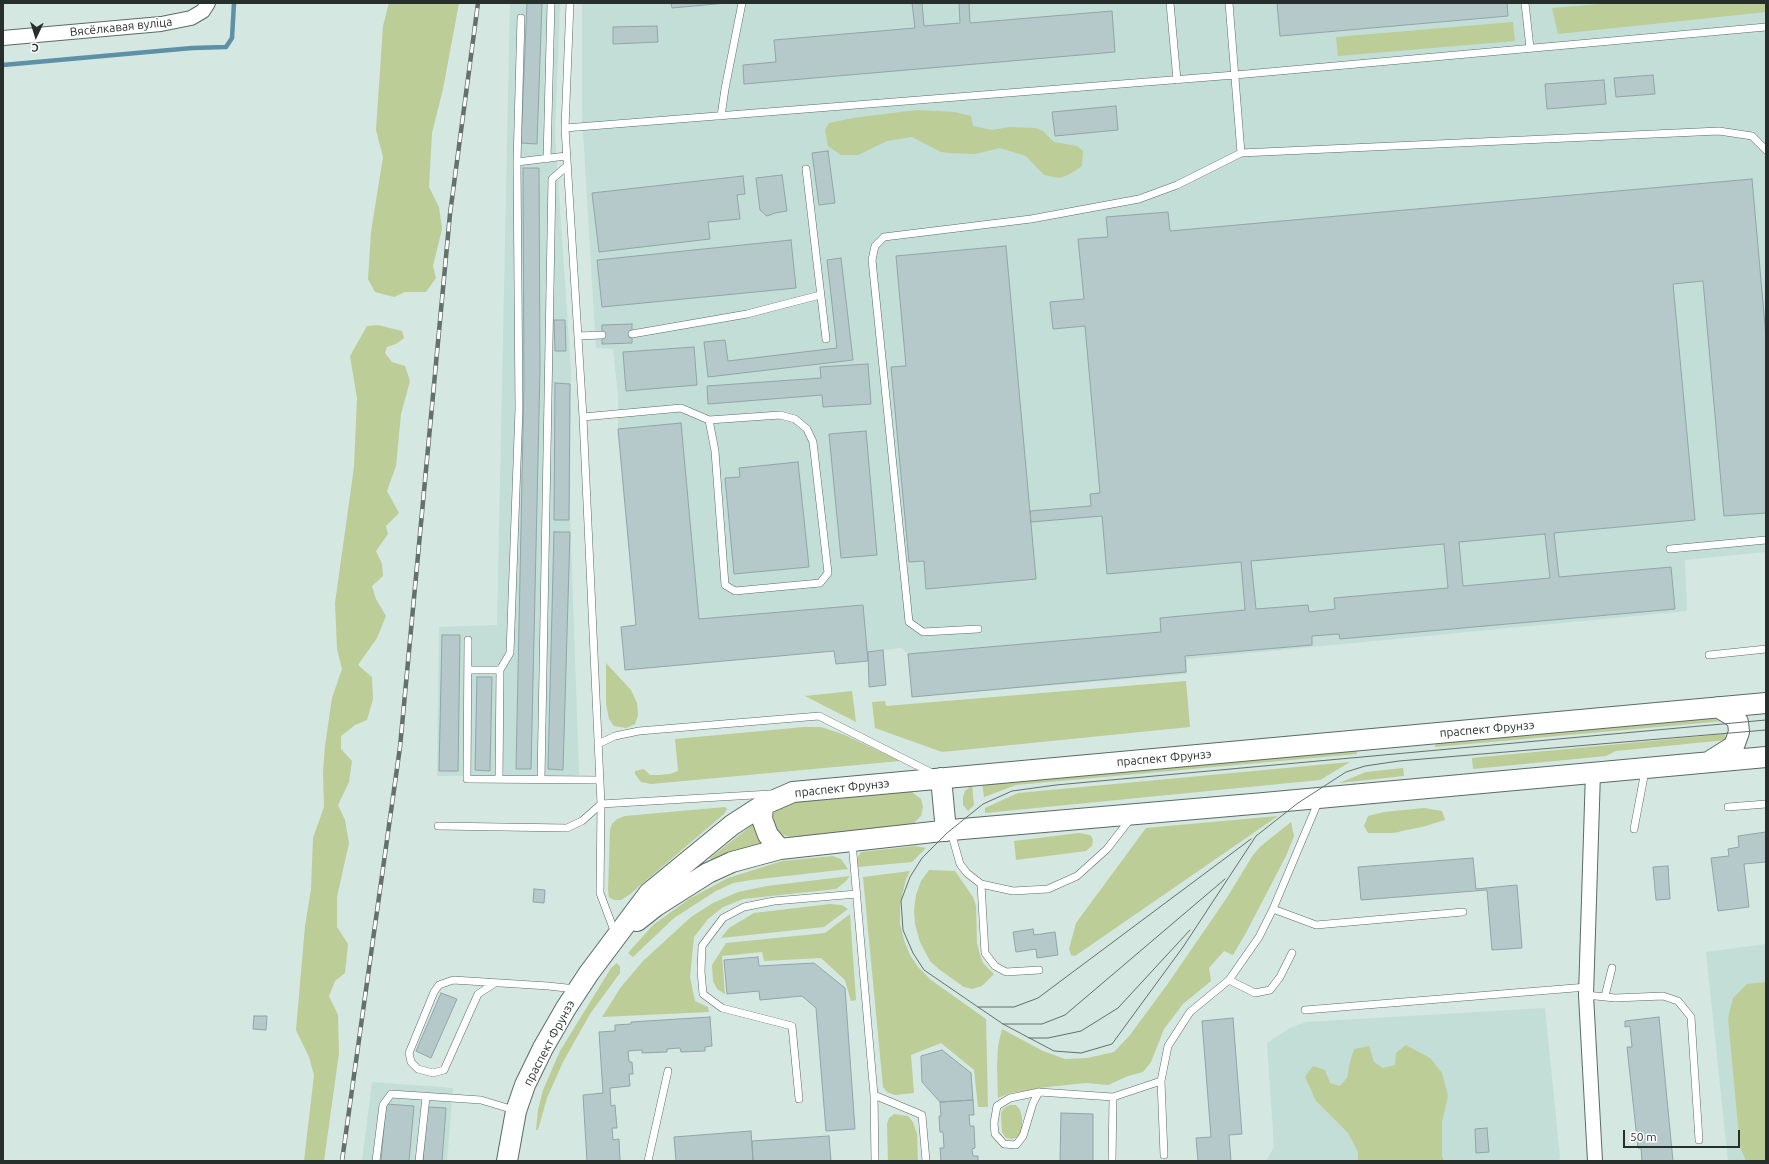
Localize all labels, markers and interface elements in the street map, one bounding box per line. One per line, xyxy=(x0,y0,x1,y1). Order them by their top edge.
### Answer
street label: Вясёлкавая вуліца xyxy=(69,14,173,40)
north arrow xyxy=(16,16,56,56)
text: С xyxy=(31,42,39,54)
street label: праспект Фрунзэ xyxy=(1439,718,1535,740)
street label: праспект Фрунзэ xyxy=(1116,747,1212,769)
street label: праспект Фрунзэ xyxy=(794,776,890,800)
street label: праспект Фрунзэ xyxy=(520,998,578,1088)
scale bar xyxy=(1625,1122,1742,1148)
text: 50 m xyxy=(1630,1130,1657,1143)

